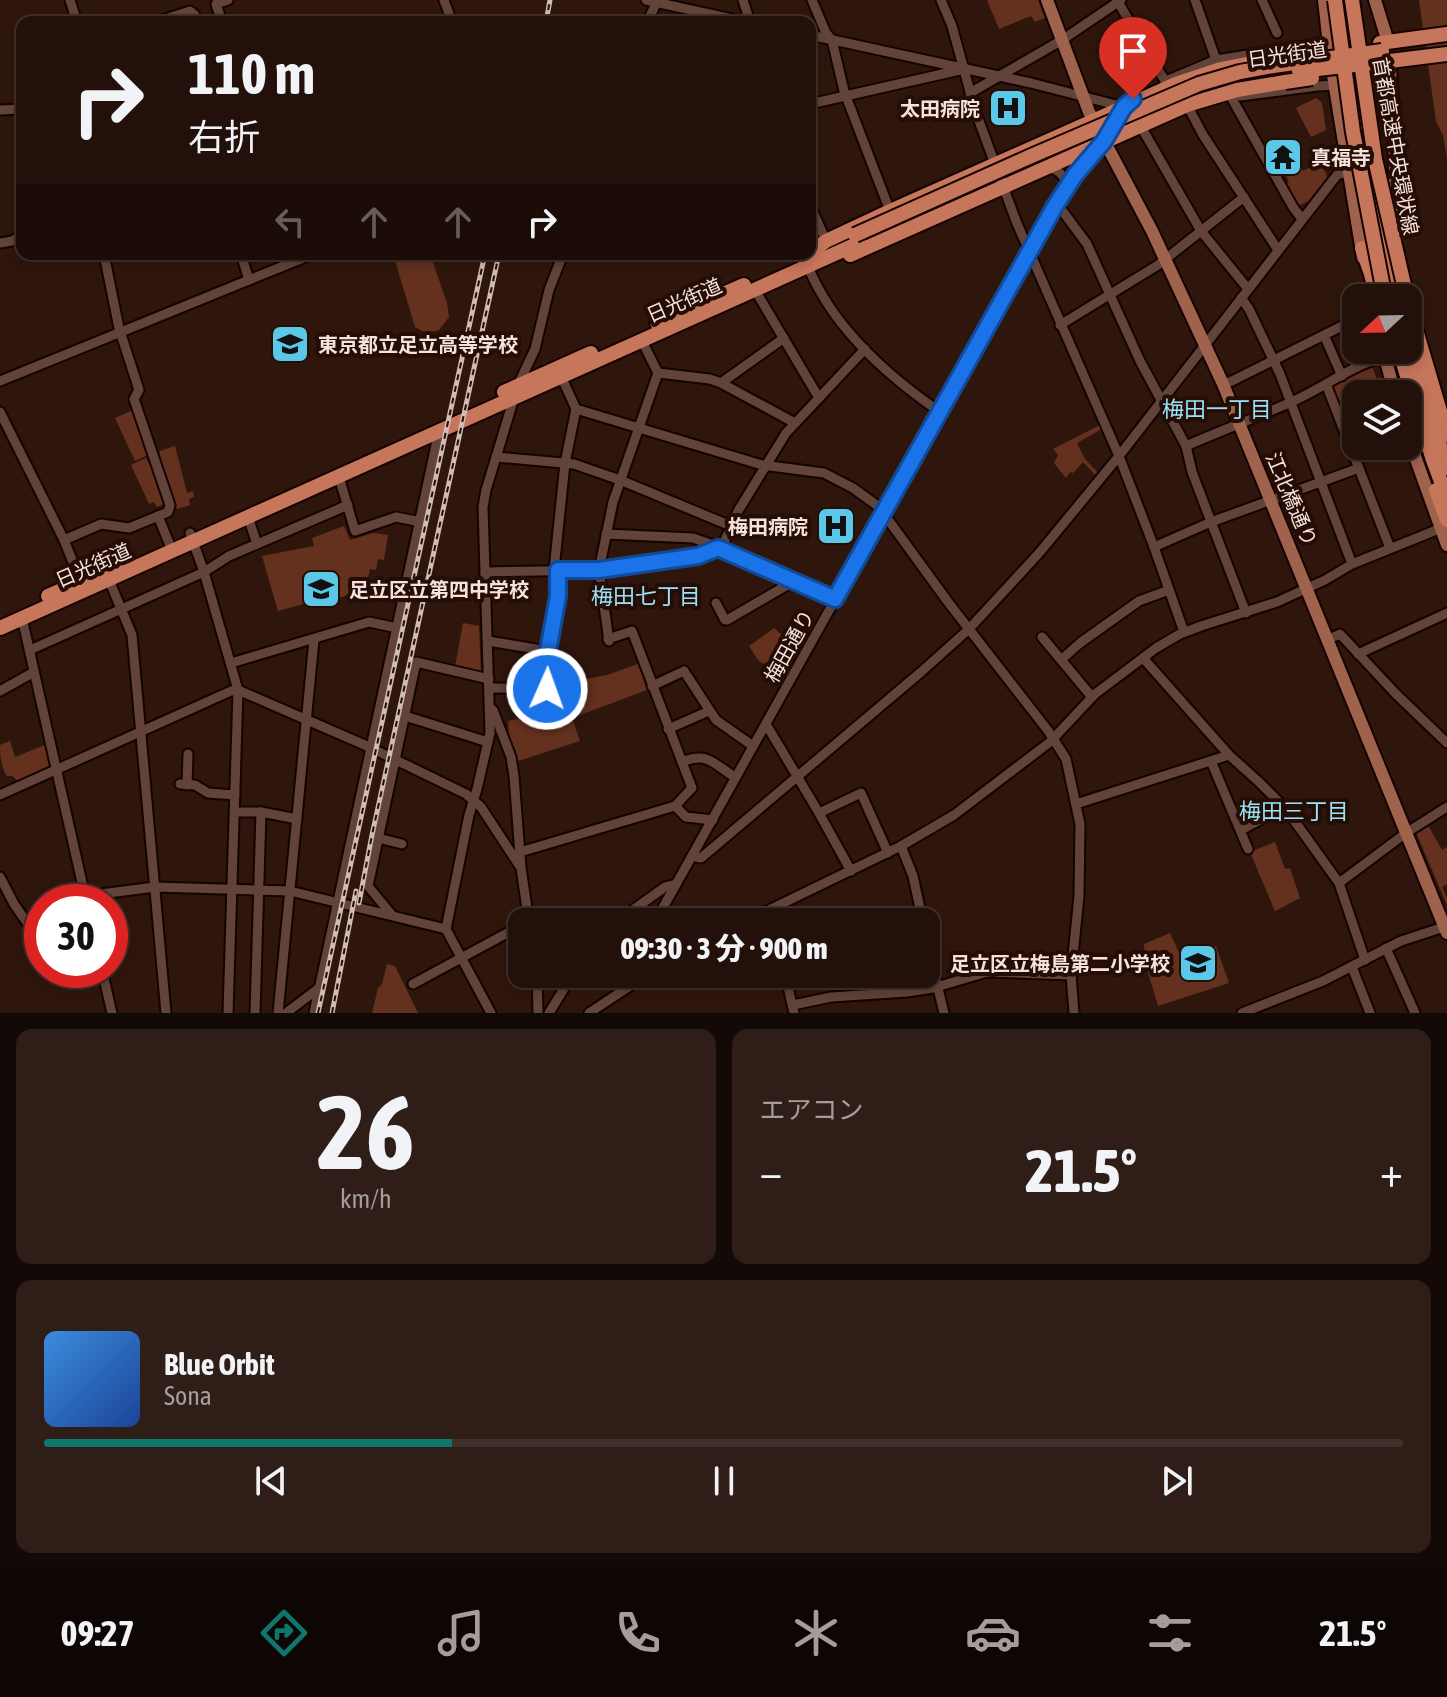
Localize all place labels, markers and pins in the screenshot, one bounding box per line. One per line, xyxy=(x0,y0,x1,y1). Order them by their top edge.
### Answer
pin xyxy=(1099,17,1167,99)
hospital icon: 太田病院 xyxy=(987,87,1029,129)
place label: 太田病院 xyxy=(900,97,980,120)
temple icon: 真福寺 xyxy=(1262,136,1304,178)
place label: 真福寺 xyxy=(1311,146,1371,169)
school or university icon: 東京都立足立高等学校 xyxy=(269,323,311,365)
place label: 東京都立足立高等学校 xyxy=(318,333,518,356)
hospital icon: 梅田病院 xyxy=(815,505,857,547)
place label: 梅田病院 xyxy=(728,515,808,538)
school or university icon: 足立区立第四中学校 xyxy=(300,568,342,610)
place label: 足立区立第四中学校 xyxy=(349,578,529,601)
school or university icon: 足立区立梅島第二小学校 xyxy=(1177,942,1219,984)
place label: 足立区立梅島第二小学校 xyxy=(950,952,1170,975)

